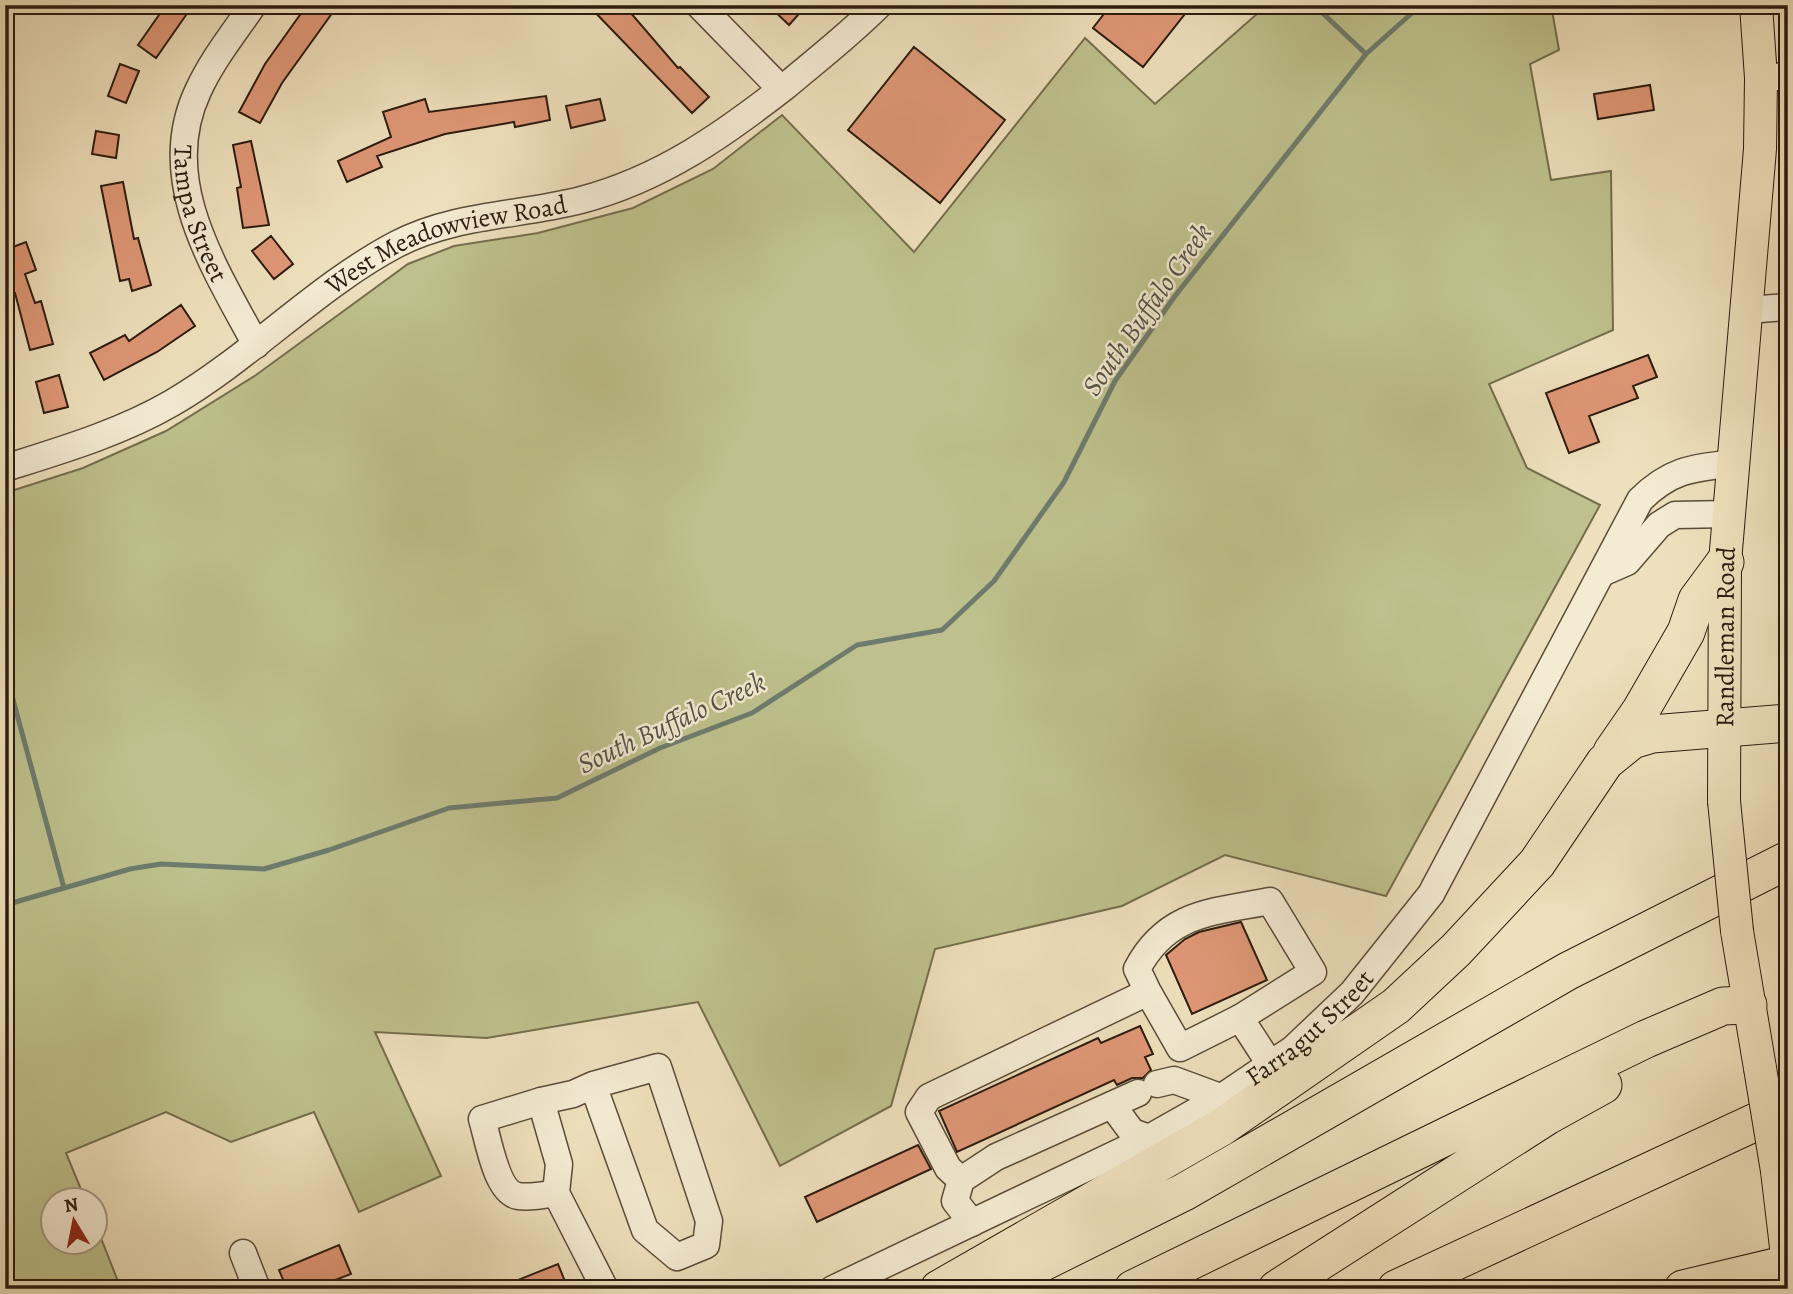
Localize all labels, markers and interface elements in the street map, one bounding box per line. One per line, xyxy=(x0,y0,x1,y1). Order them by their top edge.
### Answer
street label: Tampa Street xyxy=(165,144,236,288)
street label: West Meadowview Road xyxy=(318,187,570,303)
water label: South Buffalo Creek xyxy=(1073,216,1221,404)
street label: Randleman Road xyxy=(1707,545,1744,728)
water label: South Buffalo Creek xyxy=(571,663,771,783)
street label: Farragut Street xyxy=(1239,962,1382,1094)
north arrow xyxy=(38,1186,108,1256)
text: N xyxy=(62,1191,80,1219)

